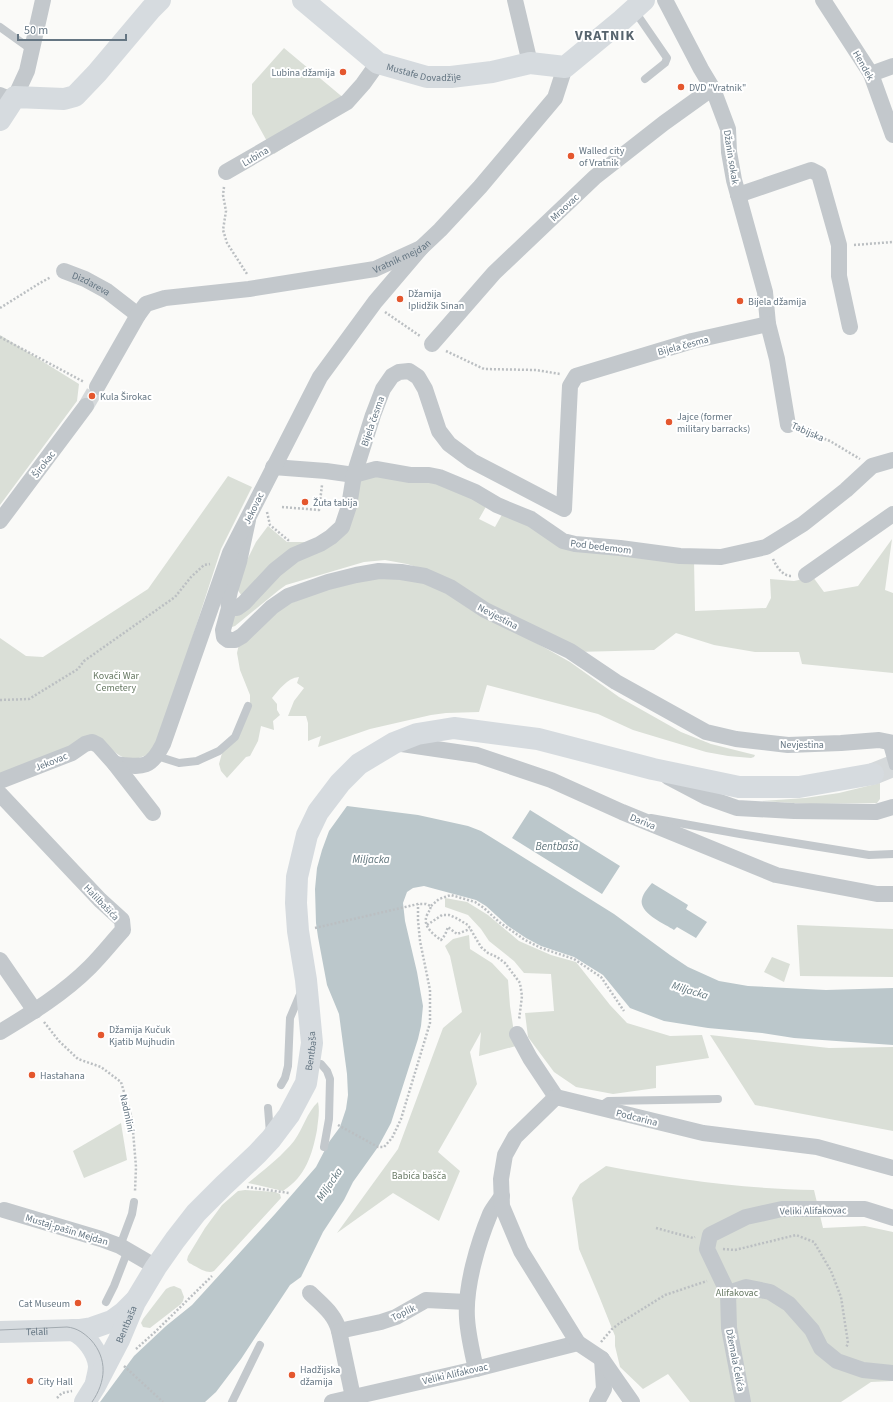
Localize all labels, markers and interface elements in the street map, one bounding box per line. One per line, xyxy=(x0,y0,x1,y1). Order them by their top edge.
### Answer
scale bar xyxy=(18,16,126,42)
text: 50 m xyxy=(24,22,48,39)
district label: VRATNIK xyxy=(574,26,635,46)
street label: Hendek xyxy=(849,48,877,83)
street label: Mustafe Dovadžije xyxy=(385,60,462,85)
place label: Lubina džamija xyxy=(271,66,335,80)
marker: Lubina džamija xyxy=(338,67,348,77)
place label: DVD "Vratnik" xyxy=(689,81,746,95)
marker: DVD "Vratnik" xyxy=(676,82,686,92)
street label: Džanin sokak xyxy=(720,129,742,185)
street label: Lubina xyxy=(240,144,271,170)
place label: Walled city of Vratnik xyxy=(579,144,625,170)
marker: Walled city of Vratnik xyxy=(566,151,576,161)
street label: Mraovac xyxy=(547,190,583,225)
street label: Vratnik mejdan xyxy=(371,236,434,277)
street label: Dizdareva xyxy=(70,269,113,299)
place label: Džamija Iplidžik Sinan xyxy=(408,287,464,313)
marker: Džamija Iplidžik Sinan xyxy=(395,294,405,304)
place label: Bijela džamija xyxy=(748,295,806,309)
marker: Bijela džamija xyxy=(735,296,745,306)
street label: Bijela česma xyxy=(656,332,710,359)
place label: Kula Širokac xyxy=(100,390,152,404)
marker: Kula Širokac xyxy=(87,391,97,401)
street label: Bijela česma xyxy=(358,394,388,448)
place label: Jajce (former military barracks) xyxy=(677,410,750,436)
marker: Jajce (former military barracks) xyxy=(664,417,674,427)
street label: Tabijska xyxy=(789,419,826,445)
street label: Širokac xyxy=(29,448,59,481)
street label: Jekovac xyxy=(240,490,268,527)
place label: Žuta tabija xyxy=(313,496,358,510)
marker: Žuta tabija xyxy=(300,497,310,507)
street label: Pod bedemom xyxy=(570,536,632,558)
street label: Nevjestina xyxy=(475,601,520,633)
park label: Kovači War Cemetery xyxy=(93,669,139,695)
street label: Nevjestina xyxy=(780,738,824,752)
street label: Jekovac xyxy=(33,749,70,775)
street label: Dariva xyxy=(628,810,658,833)
water label: Bentbaša xyxy=(536,839,579,854)
water label: Miljacka xyxy=(352,852,390,867)
street label: Halilbašića xyxy=(80,881,122,924)
water label: Miljacka xyxy=(670,978,710,1003)
place label: Džamija Kučuk Kjatib Mujhudin xyxy=(109,1023,175,1049)
marker: Džamija Kučuk Kjatib Mujhudin xyxy=(96,1030,106,1040)
street label: Bentbaša xyxy=(302,1031,320,1072)
place label: Hastahana xyxy=(40,1069,85,1083)
marker: Hastahana xyxy=(27,1070,37,1080)
street label: Nadmlini xyxy=(116,1093,138,1133)
street label: Podcarina xyxy=(615,1106,659,1130)
water label: Miljacka xyxy=(313,1165,346,1204)
park label: Babića bašča xyxy=(392,1169,446,1183)
street label: Veliki Alifakovac xyxy=(779,1203,847,1219)
street label: Mustaj-pašin Mejdan xyxy=(24,1211,110,1249)
park label: Alifakovac xyxy=(716,1286,759,1300)
place label: Cat Museum xyxy=(18,1297,70,1311)
marker: Cat Museum xyxy=(73,1298,83,1308)
street label: Toplik xyxy=(389,1301,418,1325)
street label: Bentbaša xyxy=(113,1304,141,1345)
street label: Telali xyxy=(26,1325,48,1339)
street label: Džemala Čelića xyxy=(722,1328,748,1393)
street label: Veliki Alifakovac xyxy=(421,1360,490,1388)
place label: Hadžijska džamija xyxy=(300,1363,340,1389)
marker: Hadžijska džamija xyxy=(287,1370,297,1380)
place label: City Hall xyxy=(38,1375,73,1389)
marker: City Hall xyxy=(25,1376,35,1386)

